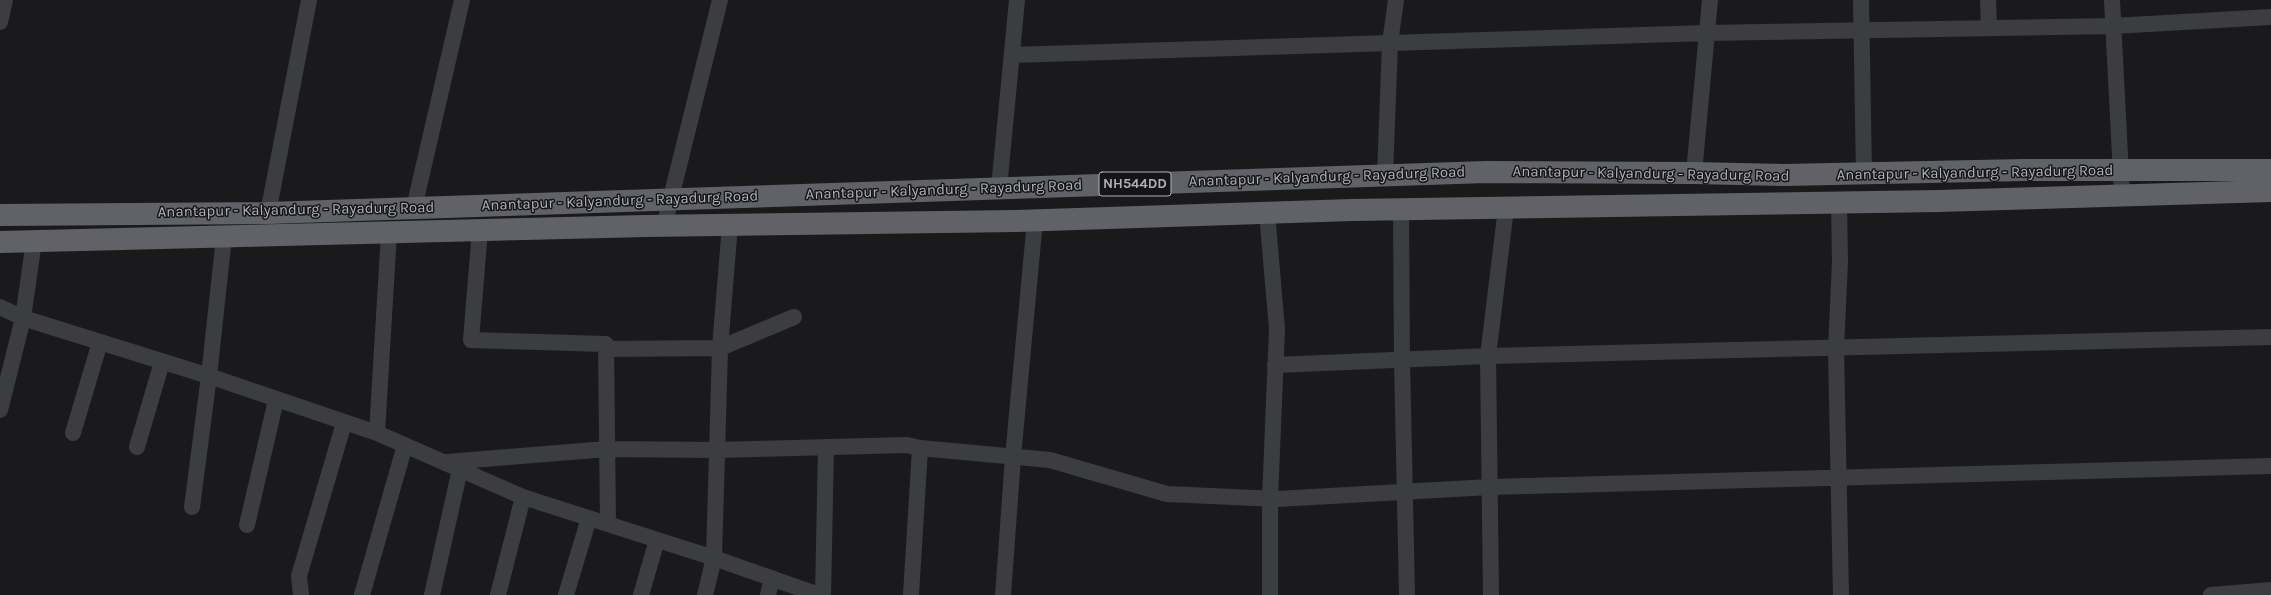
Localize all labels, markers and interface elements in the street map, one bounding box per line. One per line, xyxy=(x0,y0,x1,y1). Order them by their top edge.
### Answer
street label: Anantapur - Kalyandurg - Rayadurg Road xyxy=(1837,162,2113,184)
street label: Anantapur - Kalyandurg - Rayadurg Road xyxy=(1188,163,1466,191)
street label: Anantapur - Kalyandurg - Rayadurg Road xyxy=(1513,163,1789,185)
road number: NH544DD xyxy=(1099,172,1171,196)
street label: Anantapur - Kalyandurg - Rayadurg Road xyxy=(805,176,1083,204)
street label: Anantapur - Kalyandurg - Rayadurg Road xyxy=(481,187,759,215)
street label: Anantapur - Kalyandurg - Rayadurg Road xyxy=(158,199,434,221)

